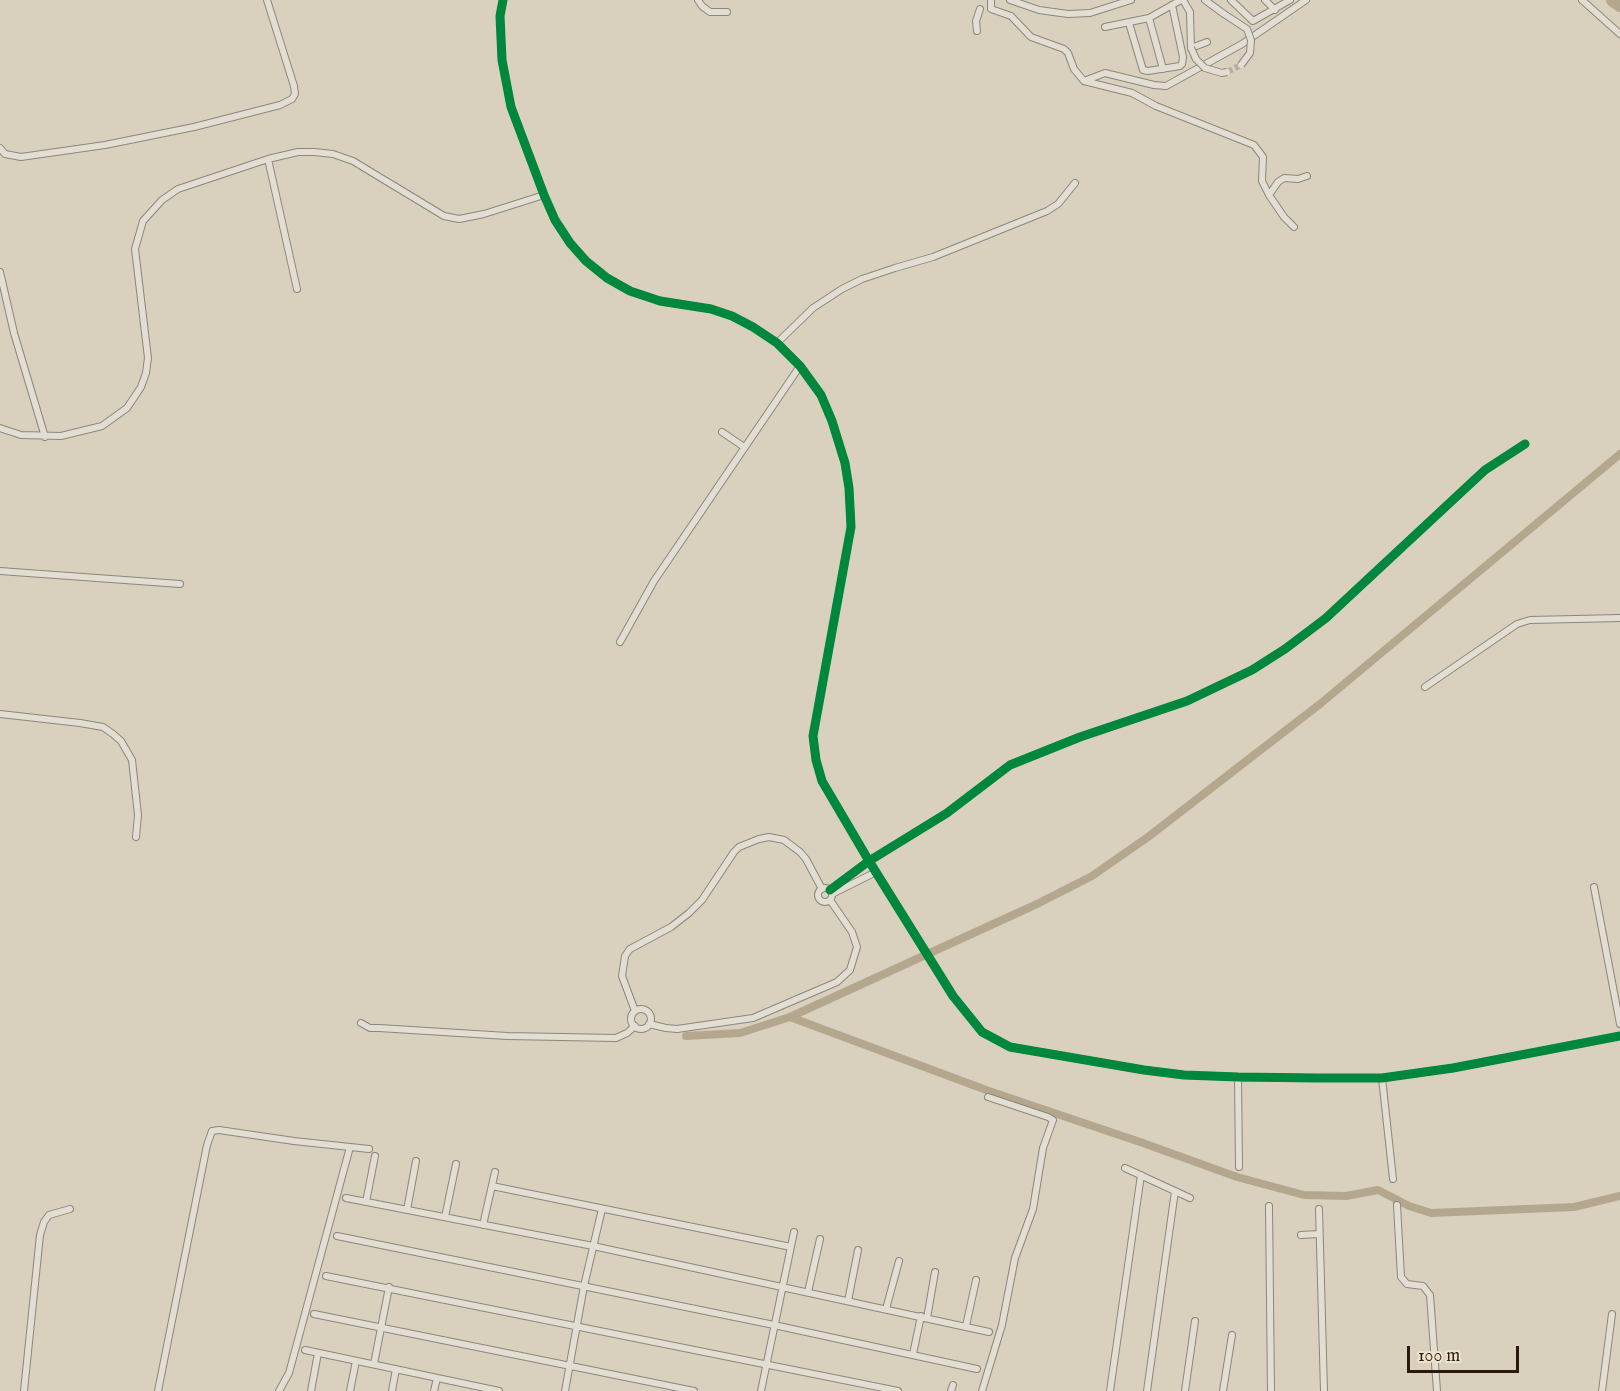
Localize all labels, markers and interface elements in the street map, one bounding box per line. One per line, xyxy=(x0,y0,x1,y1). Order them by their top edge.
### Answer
scale bar xyxy=(1410,1334,1522,1372)
text: 100 m xyxy=(1418,1345,1460,1368)

